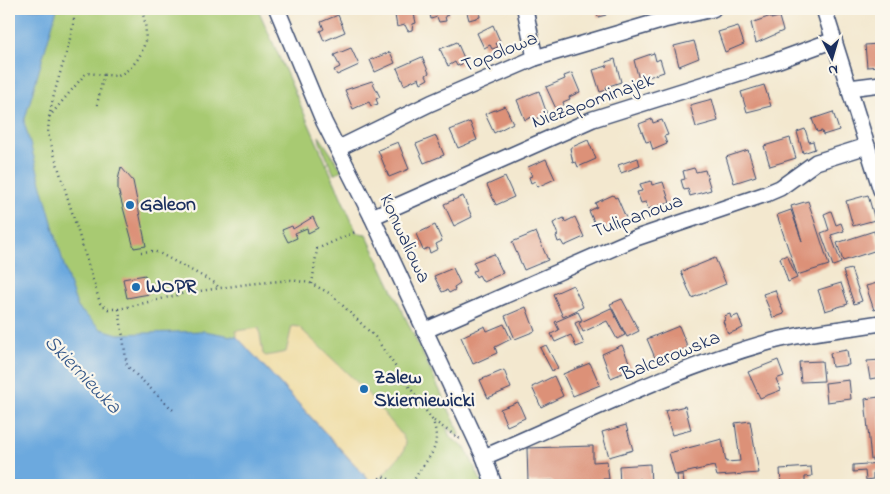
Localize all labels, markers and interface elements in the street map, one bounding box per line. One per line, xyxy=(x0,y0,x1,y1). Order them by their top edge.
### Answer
street label: Topolowa xyxy=(458,25,542,81)
north arrow xyxy=(808,32,858,82)
text: N xyxy=(827,59,839,80)
street label: Niezapominajek xyxy=(528,66,658,138)
street label: Tulipanowa xyxy=(589,187,687,247)
street label: Konwaliowa xyxy=(371,190,437,288)
place label: Galeon xyxy=(140,191,196,220)
marker: Galeon xyxy=(124,199,136,211)
place label: WOPR xyxy=(146,273,197,302)
marker: WOPR xyxy=(130,281,142,293)
street label: Balcerowska xyxy=(616,324,725,390)
water label: Skierniewka xyxy=(37,329,128,422)
place label: Zalew Skierniewicki xyxy=(374,364,475,416)
marker: Zalew Skierniewicki xyxy=(358,383,370,395)

